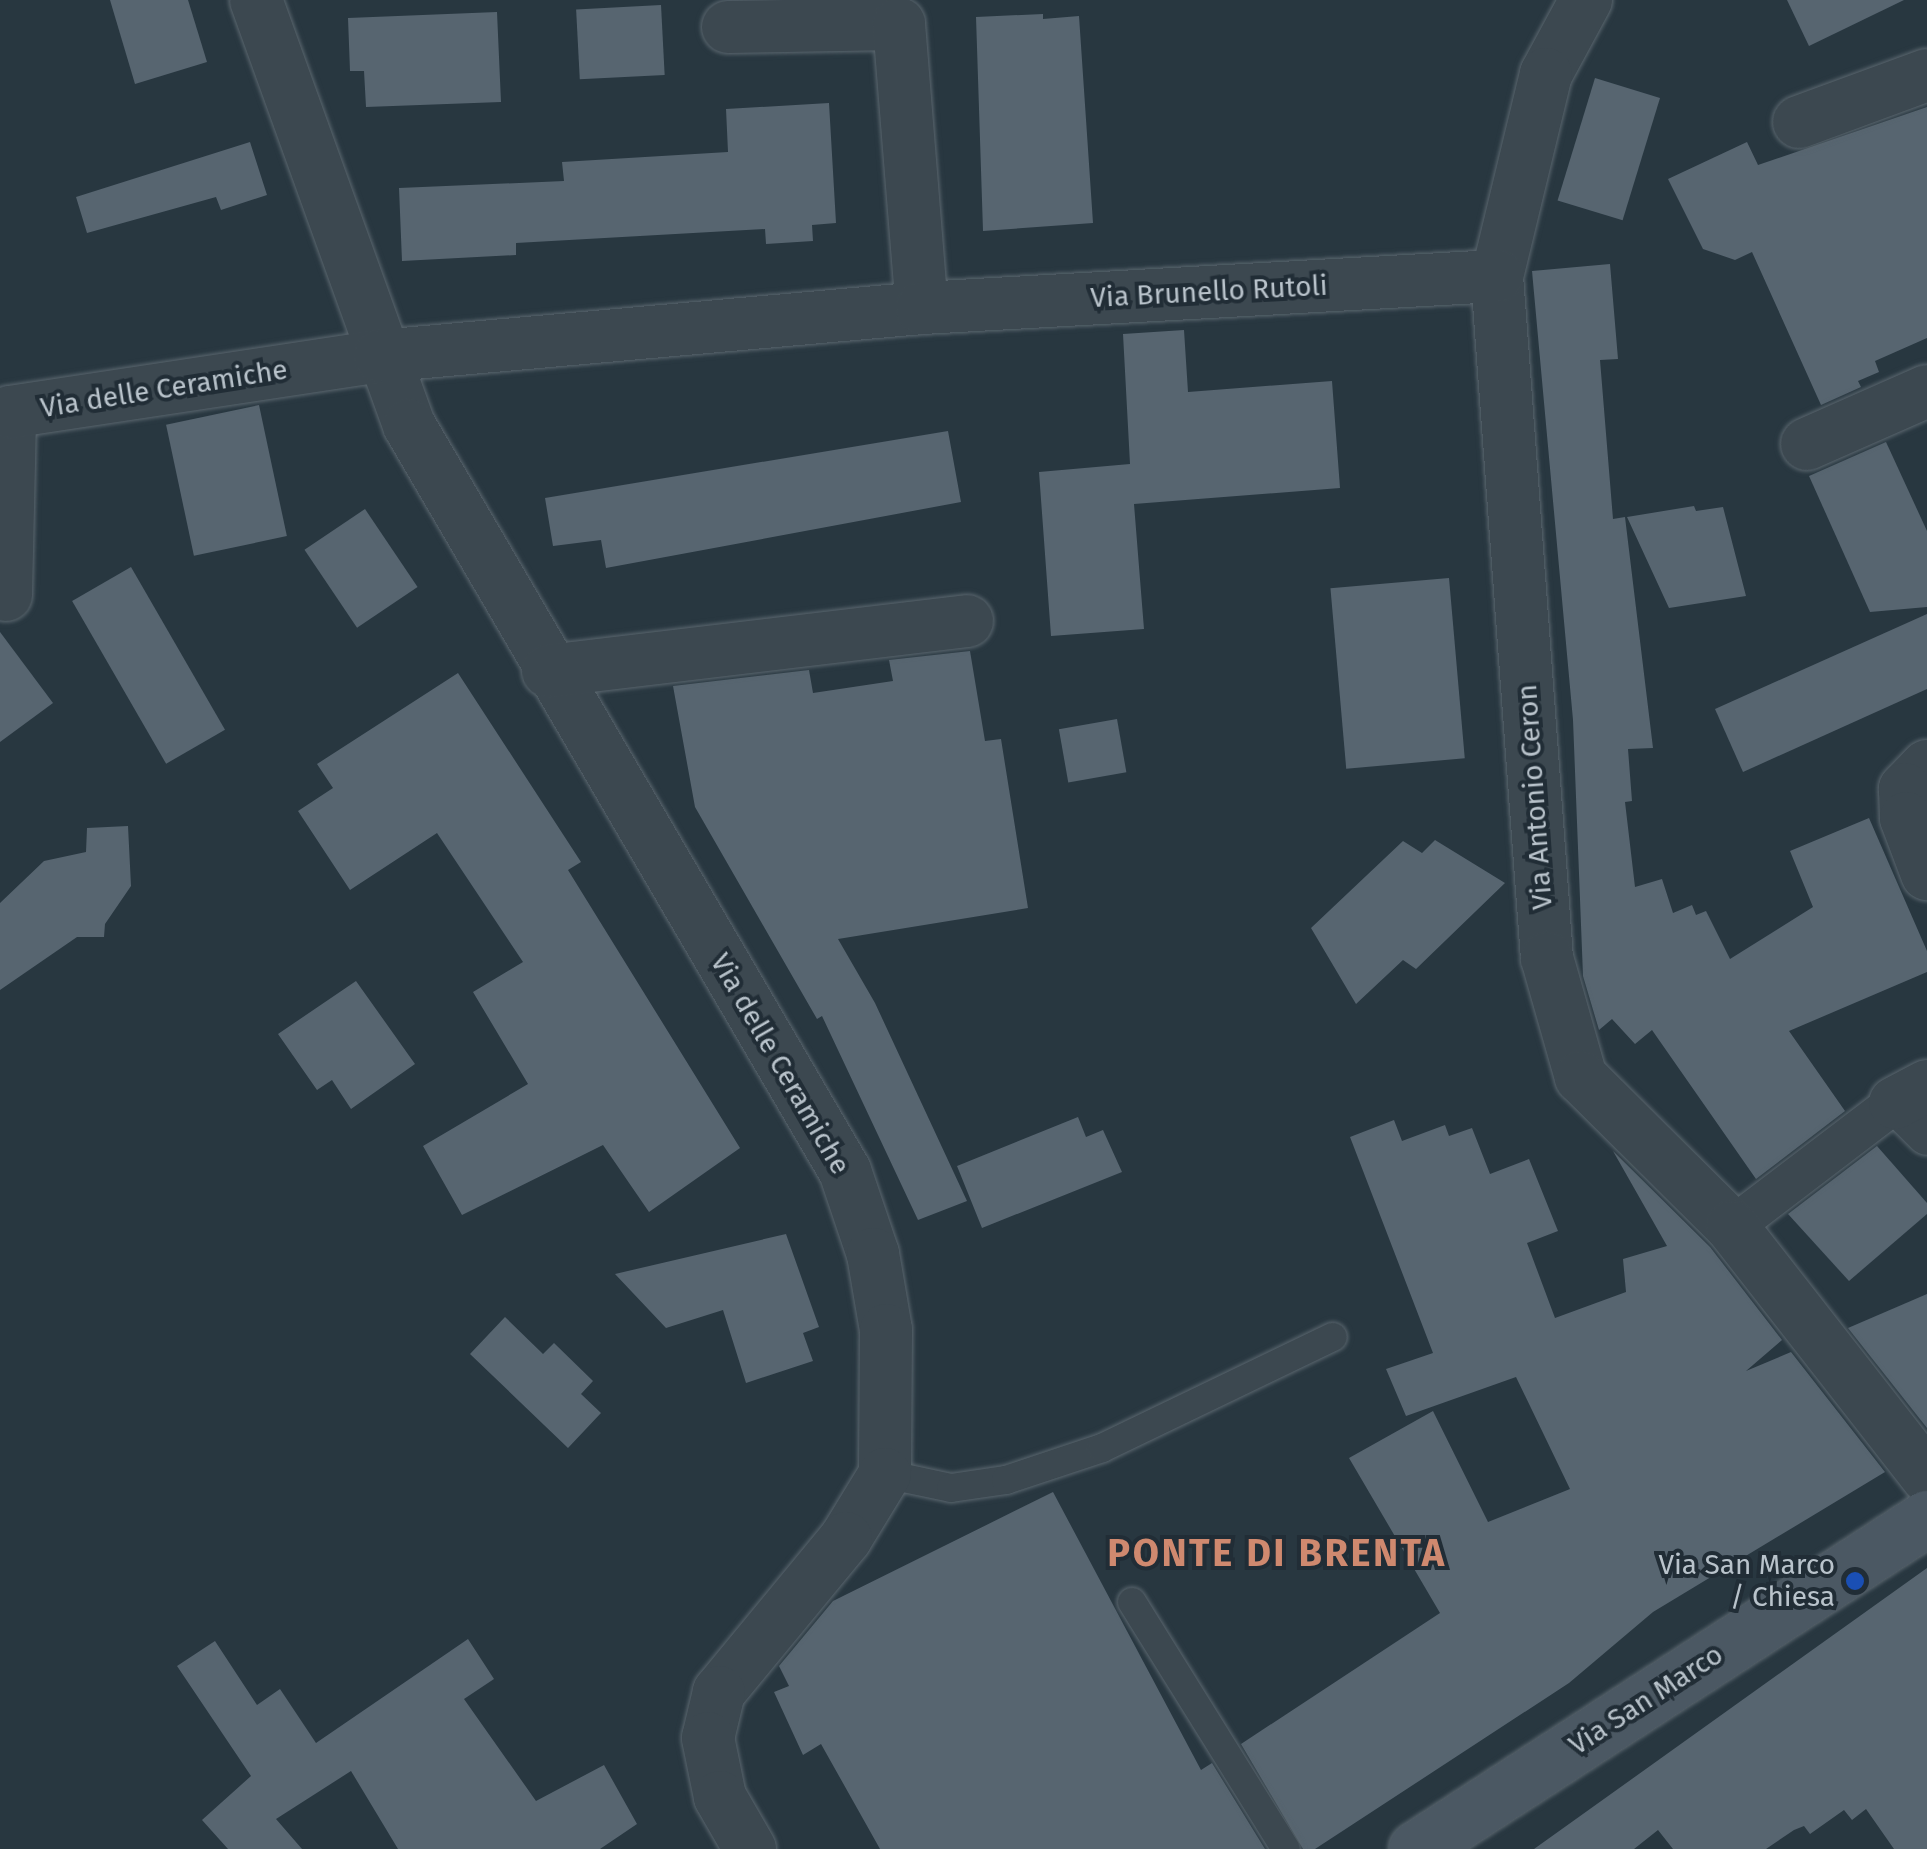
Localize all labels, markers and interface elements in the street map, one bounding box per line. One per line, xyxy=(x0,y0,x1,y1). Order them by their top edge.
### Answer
street label: Via Brunello Rutoli xyxy=(1090,269,1328,315)
street label: Via delle Ceramiche xyxy=(38,353,290,425)
street label: Via Antonio Ceron xyxy=(1510,683,1560,911)
street label: Via delle Ceramiche xyxy=(703,948,857,1180)
district label: PONTE DI BRENTA xyxy=(1107,1531,1447,1577)
place label: Via San Marco / Chiesa xyxy=(1658,1548,1835,1614)
marker: Via San Marco / Chiesa xyxy=(1844,1570,1866,1592)
street label: Via San Marco xyxy=(1563,1638,1729,1762)

